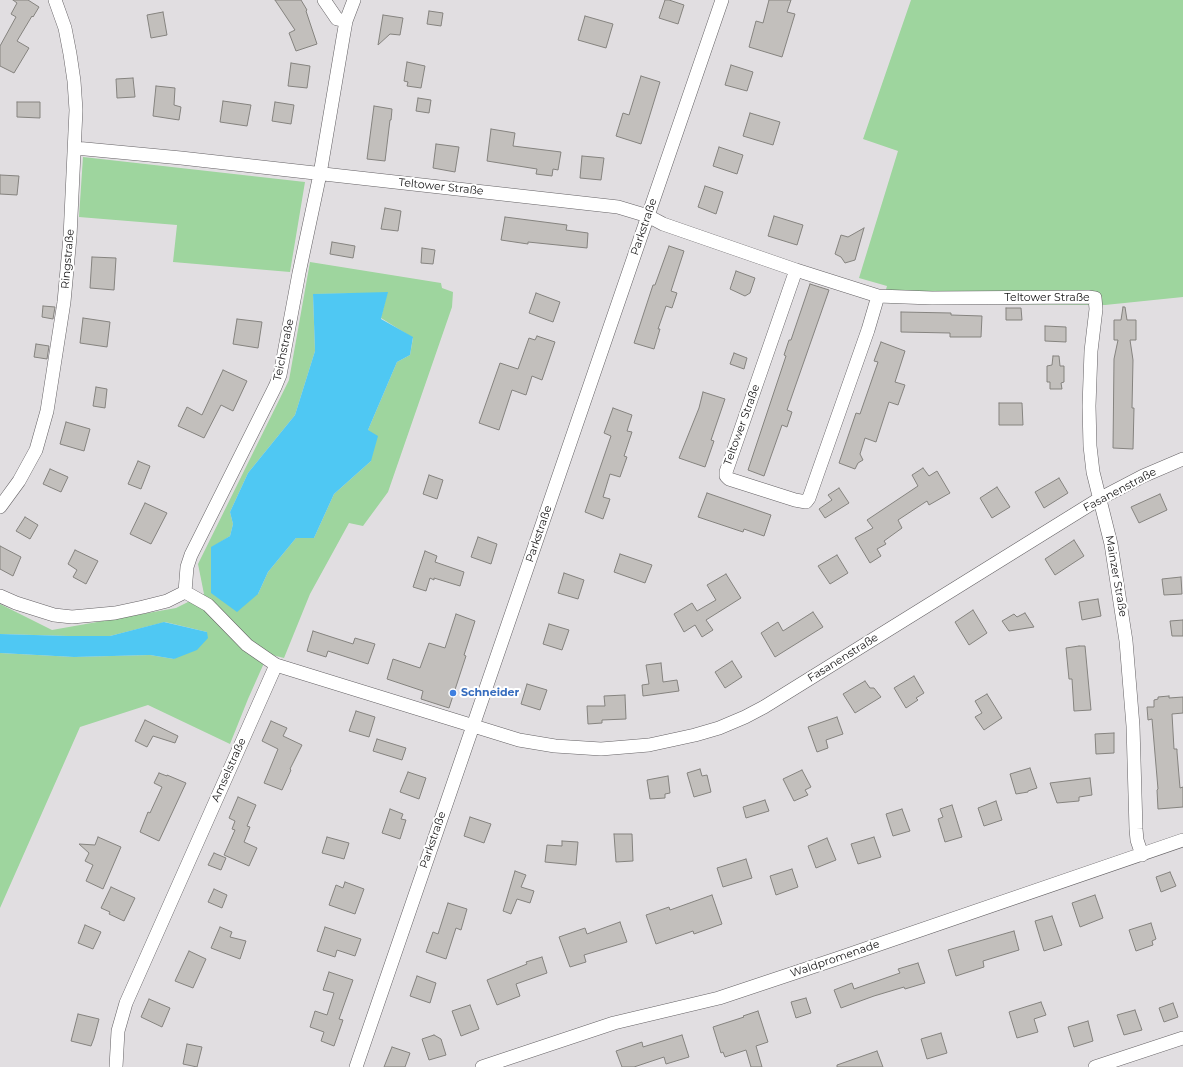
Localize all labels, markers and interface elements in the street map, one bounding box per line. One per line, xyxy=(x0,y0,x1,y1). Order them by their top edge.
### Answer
street label: Teltower Straße xyxy=(398,176,484,198)
street label: Parkstraße xyxy=(628,197,660,257)
street label: Ringstraße xyxy=(59,228,77,290)
street label: Teltower Straße xyxy=(1004,291,1090,305)
street label: Teichstraße xyxy=(271,318,297,382)
street label: Teltower Straße xyxy=(721,383,763,467)
street label: Fasanenstraße xyxy=(1081,465,1159,515)
street label: Parkstraße xyxy=(523,504,555,564)
street label: Mainzer Straße xyxy=(1102,534,1130,618)
street label: Fasanenstraße xyxy=(805,631,881,685)
place label: Schneider xyxy=(461,686,519,700)
marker: Schneider xyxy=(448,688,458,698)
street label: Amselstraße xyxy=(209,736,249,804)
street label: Parkstraße xyxy=(417,810,449,870)
street label: Waldpromenade xyxy=(789,938,881,980)

